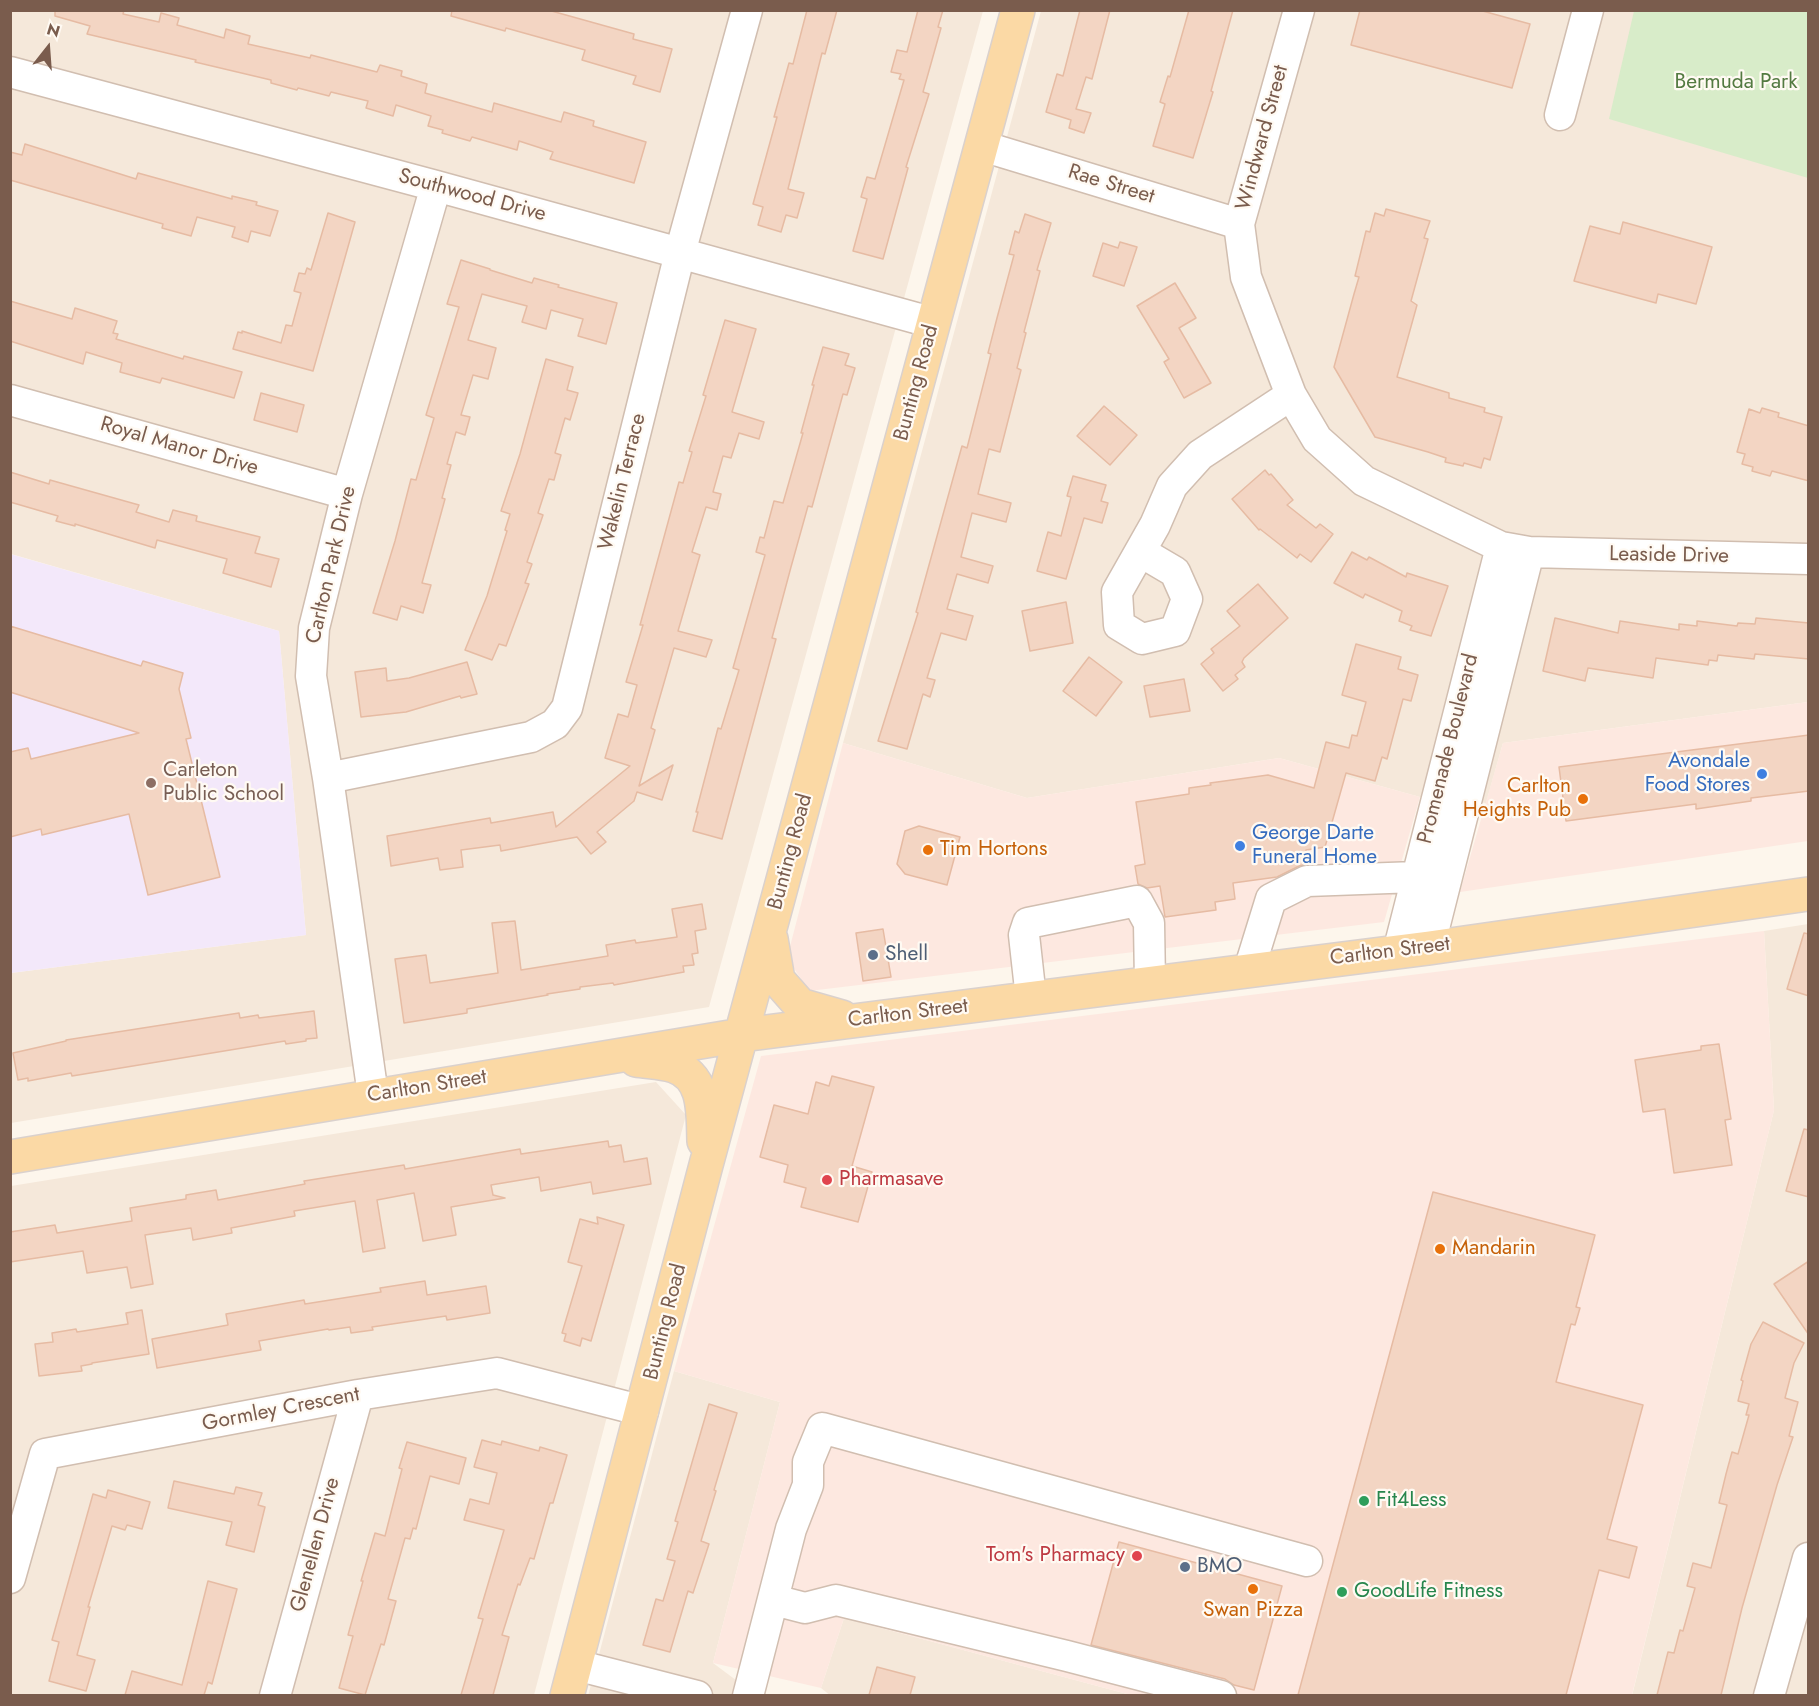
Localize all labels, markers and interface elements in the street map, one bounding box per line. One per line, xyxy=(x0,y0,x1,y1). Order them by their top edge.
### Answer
text: N xyxy=(44,17,63,43)
north arrow xyxy=(18,18,78,78)
street label: Windward Street xyxy=(1232,63,1294,213)
park label: Bermuda Park xyxy=(1675,70,1797,96)
street label: Rae Street xyxy=(1065,160,1157,210)
street label: Southwood Drive xyxy=(395,164,549,228)
street label: Bunting Road xyxy=(889,322,945,444)
street label: Wakelin Terrace xyxy=(594,411,652,553)
street label: Royal Manor Drive xyxy=(97,412,261,482)
street label: Carlton Park Drive xyxy=(302,484,362,646)
street label: Leaside Drive xyxy=(1609,542,1729,570)
street label: Promenade Boulevard xyxy=(1413,651,1485,847)
place label: Avondale Food Stores xyxy=(1645,749,1750,799)
place label: Carleton Public School xyxy=(163,758,284,808)
marker: Avondale Food Stores xyxy=(1755,767,1769,781)
place label: Carlton Heights Pub xyxy=(1463,774,1571,824)
marker: Carleton Public School xyxy=(144,776,158,790)
street label: Bunting Road xyxy=(763,791,819,913)
marker: Carlton Heights Pub xyxy=(1576,792,1590,806)
place label: George Darte Funeral Home xyxy=(1252,821,1377,871)
place label: Tim Hortons xyxy=(940,837,1048,863)
marker: George Darte Funeral Home xyxy=(1233,839,1247,853)
marker: Tim Hortons xyxy=(921,843,935,857)
street label: Carlton Street xyxy=(1329,932,1451,972)
place label: Shell xyxy=(885,942,928,968)
marker: Shell xyxy=(866,948,880,962)
street label: Carlton Street xyxy=(847,994,969,1034)
street label: Carlton Street xyxy=(366,1065,488,1109)
place label: Pharmasave xyxy=(839,1167,944,1193)
marker: Pharmasave xyxy=(820,1173,834,1187)
place label: Mandarin xyxy=(1452,1236,1536,1262)
marker: Mandarin xyxy=(1433,1242,1447,1256)
street label: Bunting Road xyxy=(639,1261,693,1383)
street label: Gormley Crescent xyxy=(200,1382,362,1438)
street label: Glenellen Drive xyxy=(286,1475,346,1615)
place label: Fit4Less xyxy=(1376,1488,1446,1514)
marker: Fit4Less xyxy=(1357,1494,1371,1508)
place label: Tom's Pharmacy xyxy=(986,1543,1125,1569)
marker: Tom's Pharmacy xyxy=(1130,1549,1144,1563)
place label: BMO xyxy=(1197,1554,1242,1580)
marker: BMO xyxy=(1178,1560,1192,1574)
place label: GoodLife Fitness xyxy=(1354,1579,1503,1605)
marker: Swan Pizza xyxy=(1246,1582,1260,1596)
marker: GoodLife Fitness xyxy=(1335,1585,1349,1599)
place label: Swan Pizza xyxy=(1203,1598,1303,1624)

